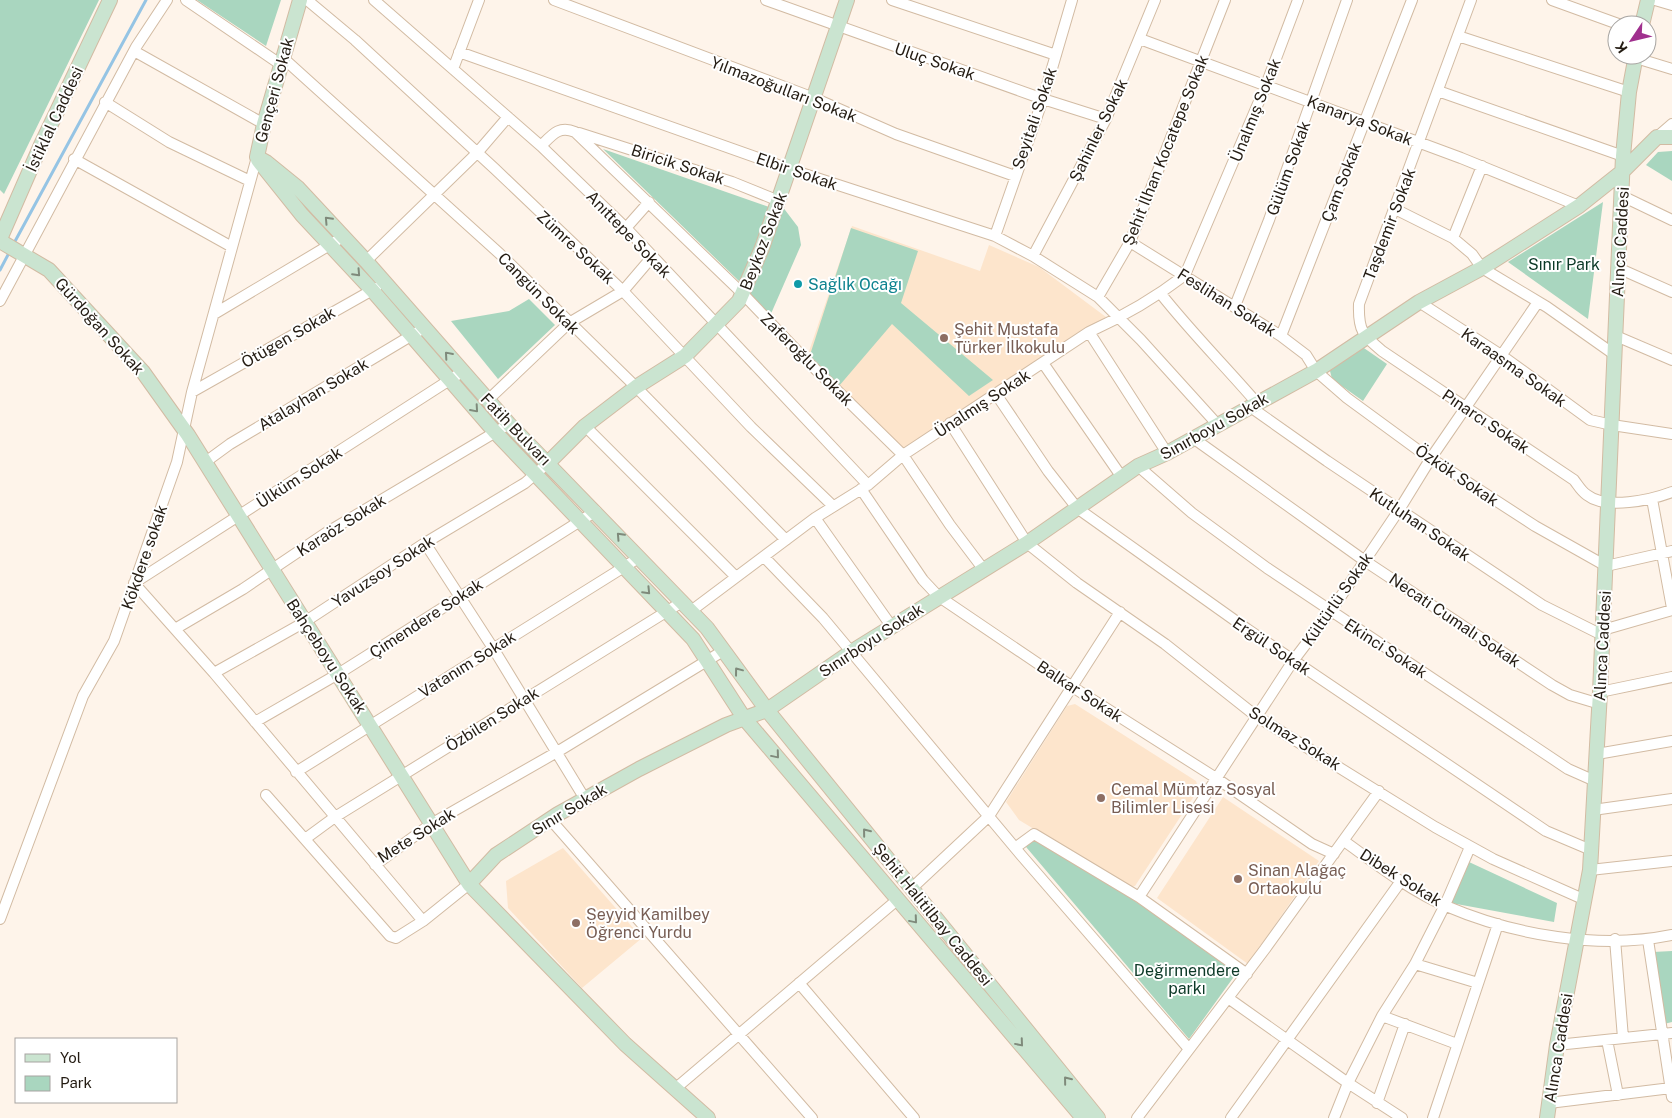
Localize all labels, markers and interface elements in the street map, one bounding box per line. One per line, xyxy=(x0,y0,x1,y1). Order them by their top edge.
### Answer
north arrow xyxy=(1607,15,1657,65)
street label: Gençeri Sokak xyxy=(251,35,298,145)
street label: Uluç Sokak xyxy=(892,39,978,84)
text: K xyxy=(1612,39,1631,56)
street label: Şehit İlhan Kocatepe Sokak xyxy=(1118,52,1212,248)
street label: Yılmazoğulları Sokak xyxy=(708,53,860,126)
street label: Ünalmış Sokak xyxy=(1225,55,1285,165)
street label: İstiklal Caddesi xyxy=(21,63,87,175)
street label: Seyitali Sokak xyxy=(1008,65,1061,171)
street label: Şahinler Sokak xyxy=(1065,76,1132,185)
street label: Kanarya Sokak xyxy=(1304,92,1415,149)
street label: Gülüm Sokak xyxy=(1263,118,1314,218)
street label: Biricik Sokak xyxy=(629,140,727,188)
street label: Çam Sokak xyxy=(1318,140,1365,225)
street label: Elbir Sokak xyxy=(754,149,840,194)
street label: Taşdemir Sokak xyxy=(1359,165,1420,283)
street label: Alınca Caddesi xyxy=(1608,186,1633,298)
street label: Anıttepe Sokak xyxy=(582,187,675,282)
street label: Beykoz Sokak xyxy=(736,189,791,293)
street label: Zümre Sokak xyxy=(533,207,618,288)
one-way arrow xyxy=(325,217,334,226)
street label: Cangün Sokak xyxy=(494,249,583,338)
park label: Sınır Park xyxy=(1528,255,1600,274)
street label: Feslihan Sokak xyxy=(1174,264,1280,340)
one-way arrow xyxy=(351,268,360,277)
street label: Gürdoğan Sokak xyxy=(51,274,148,379)
place label: Sağlık Ocağı xyxy=(808,275,902,294)
marker: Sağlık Ocağı xyxy=(792,278,804,290)
street label: Ötügen Sokak xyxy=(237,302,339,372)
street label: Zaferoğlu Sokak xyxy=(756,309,857,410)
place label: Şehit Mustafa Türker İlkokulu xyxy=(954,320,1065,357)
street label: Karaasma Sokak xyxy=(1457,324,1570,411)
marker: Şehit Mustafa Türker İlkokulu xyxy=(938,332,950,344)
one-way arrow xyxy=(444,351,453,360)
street label: Atalayhan Sokak xyxy=(255,354,372,435)
street label: Ünalmış Sokak xyxy=(930,365,1034,441)
street label: Pınarcı Sokak xyxy=(1439,385,1533,458)
street label: Fatih Bulvarı xyxy=(477,389,555,469)
street label: Sınırboyu Sokak xyxy=(1157,389,1272,464)
one-way arrow xyxy=(469,404,478,413)
street label: Özkök Sokak xyxy=(1411,440,1503,510)
street label: Ülküm Sokak xyxy=(252,442,346,512)
street label: Kutluhan Sokak xyxy=(1366,484,1474,565)
street label: Karaöz Sokak xyxy=(293,491,389,560)
street label: Kökdere sokak xyxy=(118,502,171,612)
street label: Yavuzsoy Sokak xyxy=(329,531,438,612)
one-way arrow xyxy=(617,533,626,542)
street label: Kültürlü Sokak xyxy=(1298,549,1377,650)
street label: Necati Cumalı Sokak xyxy=(1386,569,1524,671)
street label: Çimendere Sokak xyxy=(366,575,486,662)
one-way arrow xyxy=(641,585,650,594)
street label: Alınca Caddesi xyxy=(1590,590,1615,702)
street label: Bahçeboyu Sokak xyxy=(282,595,371,717)
street label: Sınırboyu Sokak xyxy=(815,600,927,681)
street label: Ergül Sokak xyxy=(1229,613,1314,679)
street label: Ekinci Sokak xyxy=(1341,615,1431,682)
street label: Vatanım Sokak xyxy=(415,627,519,702)
street label: Balkar Sokak xyxy=(1033,657,1126,726)
one-way arrow xyxy=(735,667,744,677)
street label: Özbilen Sokak xyxy=(442,682,542,756)
street label: Solmaz Sokak xyxy=(1245,703,1344,774)
one-way arrow xyxy=(770,750,779,759)
street label: Sınır Sokak xyxy=(528,780,610,839)
place label: Cemal Mümtaz Sosyal Bilimler Lisesi xyxy=(1111,780,1276,817)
marker: Cemal Mümtaz Sosyal Bilimler Lisesi xyxy=(1095,792,1107,804)
street label: Mete Sokak xyxy=(374,804,459,867)
one-way arrow xyxy=(862,828,871,837)
street label: Şehit Halitilbay Caddesi xyxy=(869,839,996,990)
street label: Dibek Sokak xyxy=(1356,845,1445,910)
place label: Sinan Alağaç Ortaokulu xyxy=(1248,861,1346,898)
marker: Sinan Alağaç Ortaokulu xyxy=(1232,873,1244,885)
place label: Seyyid Kamilbey Öğrenci Yurdu xyxy=(586,905,710,942)
one-way arrow xyxy=(909,914,918,923)
marker: Seyyid Kamilbey Öğrenci Yurdu xyxy=(570,917,582,929)
park label: Değirmendere parkı xyxy=(1134,961,1240,998)
street label: Alınca Caddesi xyxy=(1540,992,1577,1104)
legend xyxy=(15,1038,178,1103)
one-way arrow xyxy=(1014,1038,1023,1047)
text: Yol xyxy=(60,1049,81,1066)
text: Park xyxy=(60,1074,92,1091)
one-way arrow xyxy=(1065,1077,1073,1086)

